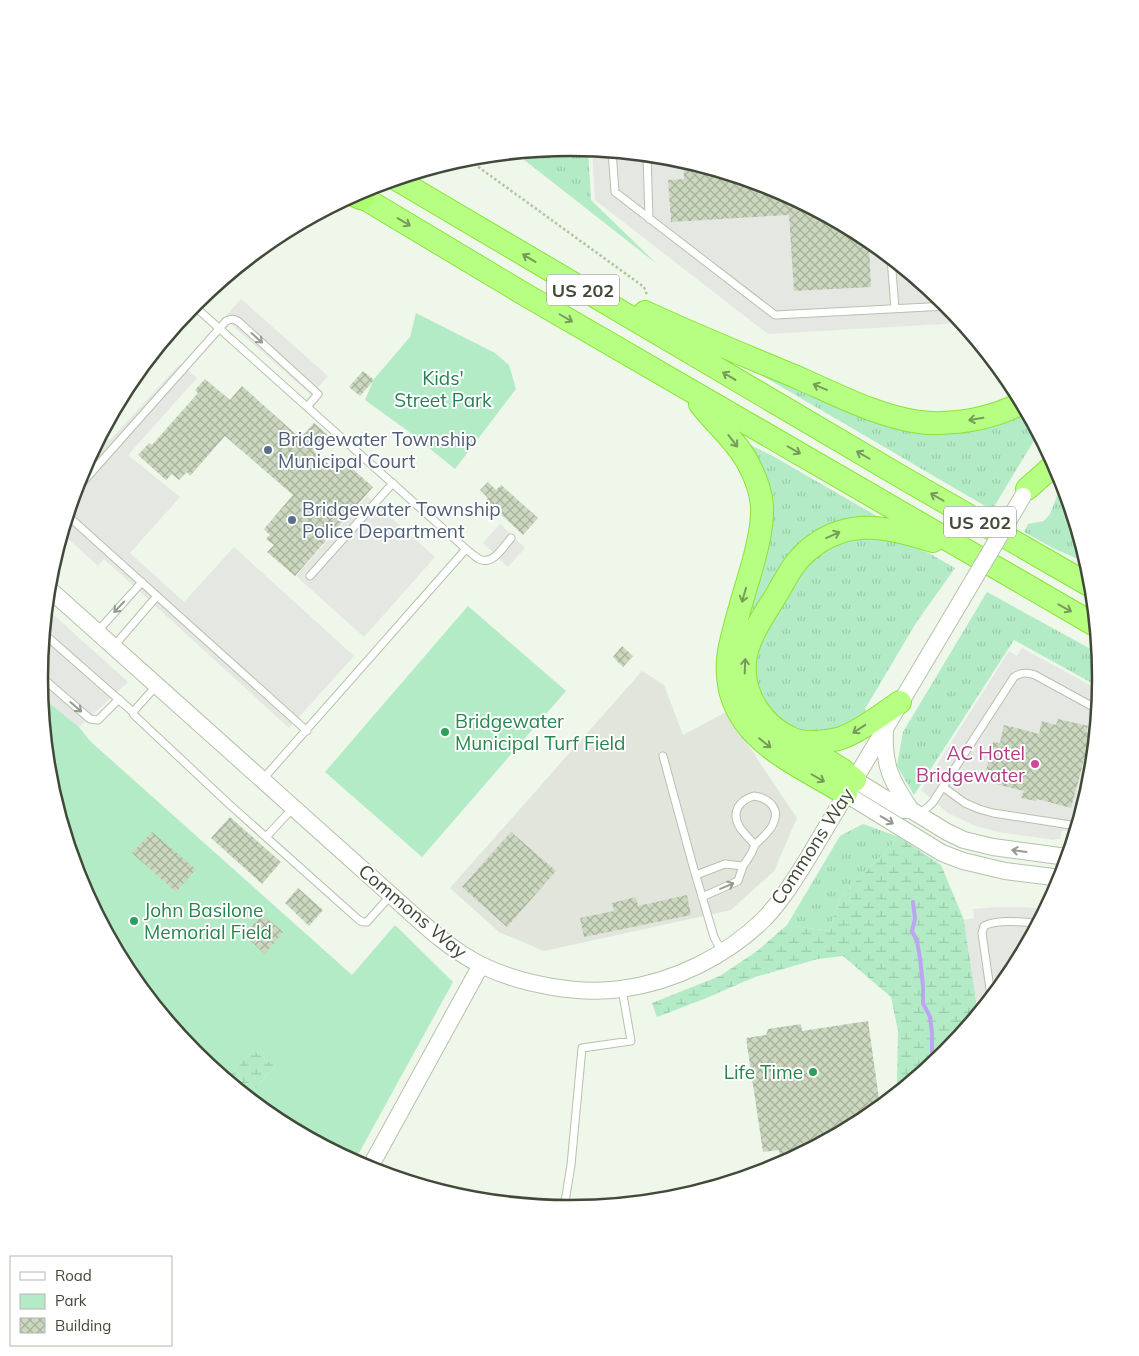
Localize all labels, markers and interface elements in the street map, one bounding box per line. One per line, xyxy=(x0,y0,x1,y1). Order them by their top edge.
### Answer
one-way arrow xyxy=(396,218,410,228)
one-way arrow xyxy=(522,252,537,262)
road number: US 202 xyxy=(547,274,619,306)
one-way arrow xyxy=(559,314,573,324)
one-way arrow xyxy=(251,332,263,344)
park label: Kids' Street Park xyxy=(394,366,492,412)
one-way arrow xyxy=(723,370,737,380)
one-way arrow xyxy=(813,382,828,392)
one-way arrow xyxy=(968,414,984,424)
place label: Bridgewater Township Municipal Court xyxy=(278,427,477,473)
one-way arrow xyxy=(728,434,739,447)
marker: Bridgewater Township Municipal Court xyxy=(262,444,274,456)
one-way arrow xyxy=(786,446,800,456)
one-way arrow xyxy=(857,449,871,459)
one-way arrow xyxy=(931,492,945,502)
place label: Bridgewater Township Police Department xyxy=(302,497,501,543)
road number: US 202 xyxy=(944,507,1016,538)
marker: Bridgewater Township Police Department xyxy=(286,514,298,526)
one-way arrow xyxy=(825,530,840,540)
one-way arrow xyxy=(739,586,749,602)
one-way arrow xyxy=(114,600,126,613)
one-way arrow xyxy=(1057,604,1072,614)
one-way arrow xyxy=(741,658,750,674)
one-way arrow xyxy=(69,701,82,712)
place label: Bridgewater Municipal Turf Field xyxy=(455,709,625,755)
one-way arrow xyxy=(852,724,866,734)
marker: Bridgewater Municipal Turf Field xyxy=(439,726,451,738)
one-way arrow xyxy=(758,737,771,748)
place label: AC Hotel Bridgewater xyxy=(916,741,1025,787)
marker: AC Hotel Bridgewater xyxy=(1029,758,1041,770)
one-way arrow xyxy=(811,773,825,783)
street label: Commons Way xyxy=(765,783,859,909)
one-way arrow xyxy=(880,815,894,825)
one-way arrow xyxy=(1011,846,1027,856)
street label: Commons Way xyxy=(354,859,472,963)
one-way arrow xyxy=(719,880,734,890)
place label: John Basilone Memorial Field xyxy=(144,898,272,944)
marker: John Basilone Memorial Field xyxy=(128,915,140,927)
place label: Life Time xyxy=(724,1060,803,1084)
marker: Life Time xyxy=(807,1066,819,1078)
legend xyxy=(10,1256,172,1346)
text: Road xyxy=(55,1266,92,1285)
text: Park xyxy=(55,1291,87,1310)
text: Building xyxy=(55,1316,111,1335)

